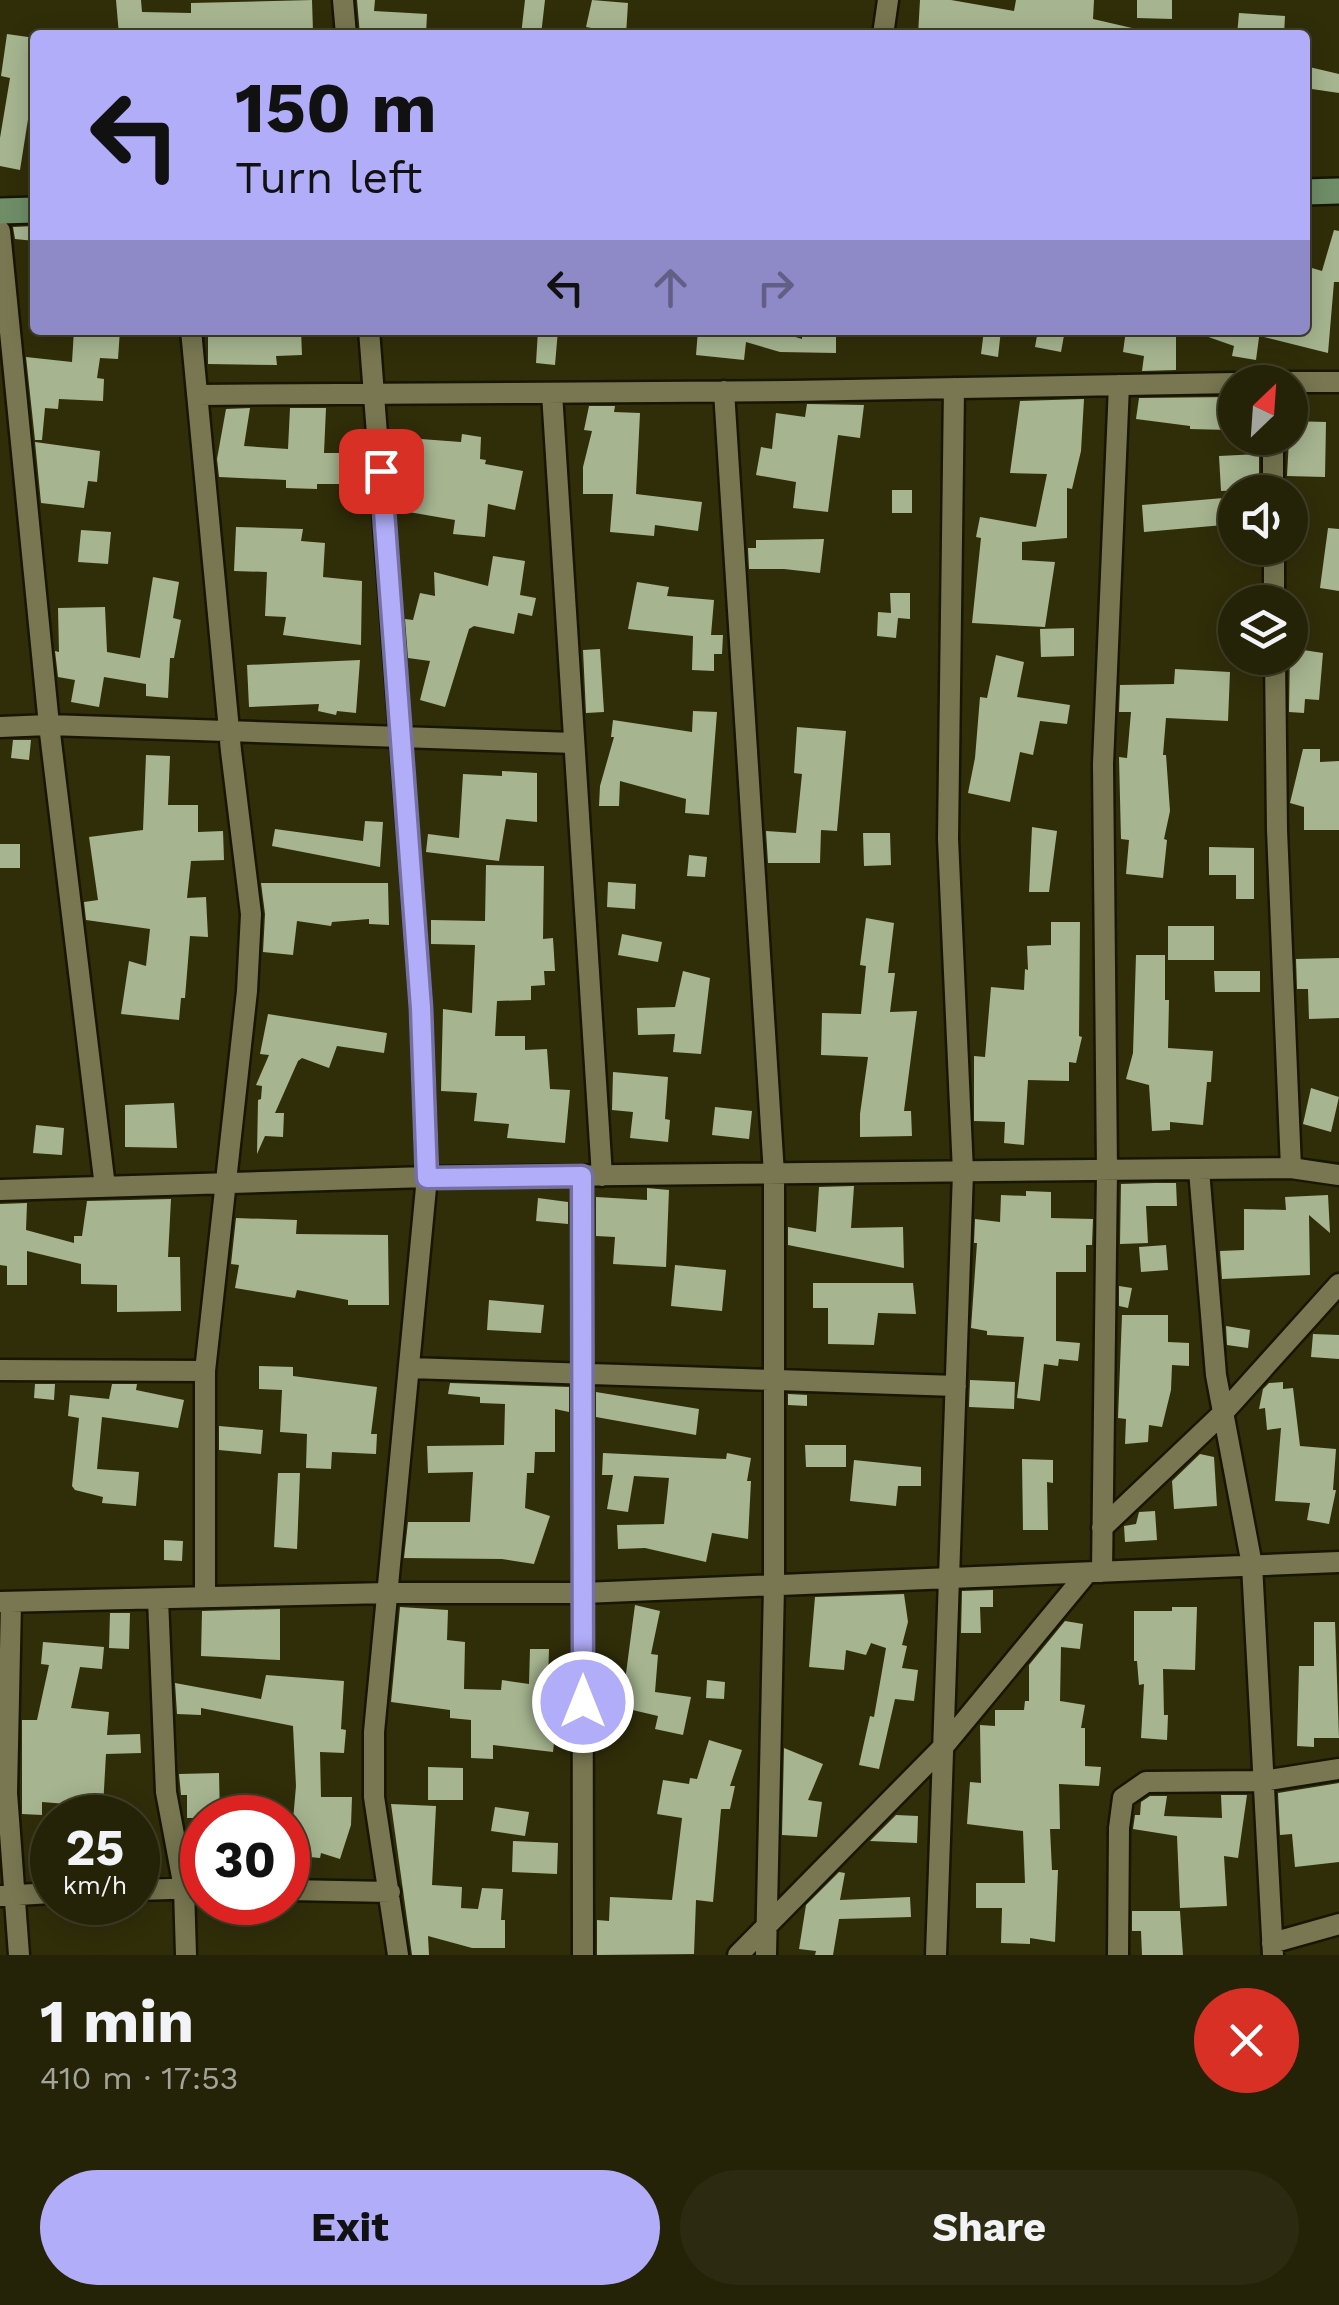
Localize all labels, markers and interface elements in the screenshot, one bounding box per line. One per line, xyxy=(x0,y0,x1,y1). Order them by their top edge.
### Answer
text: 150 m xyxy=(235,67,437,149)
icon: left xyxy=(70,70,200,200)
text: Turn left xyxy=(235,151,422,204)
icon: left xyxy=(538,260,593,315)
icon: ahead xyxy=(643,260,698,315)
icon: right xyxy=(748,260,803,315)
north arrow xyxy=(1218,365,1308,455)
map controls xyxy=(1218,365,1308,675)
pin xyxy=(339,429,424,514)
icon: arrive xyxy=(354,444,409,499)
button: sound xyxy=(1218,475,1308,565)
button: layers xyxy=(1218,585,1308,675)
position arrow xyxy=(531,1650,635,1754)
speed limit sign: 30 xyxy=(180,1795,310,1925)
text: 25 xyxy=(66,1818,124,1877)
text: km/h xyxy=(63,1871,127,1900)
text: 1 min xyxy=(40,1986,194,2057)
button: close xyxy=(1194,1988,1299,2093)
text: 410 m · 17:53 xyxy=(40,2059,238,2097)
button: Exit xyxy=(40,2170,660,2285)
button: Share xyxy=(680,2170,1299,2285)

